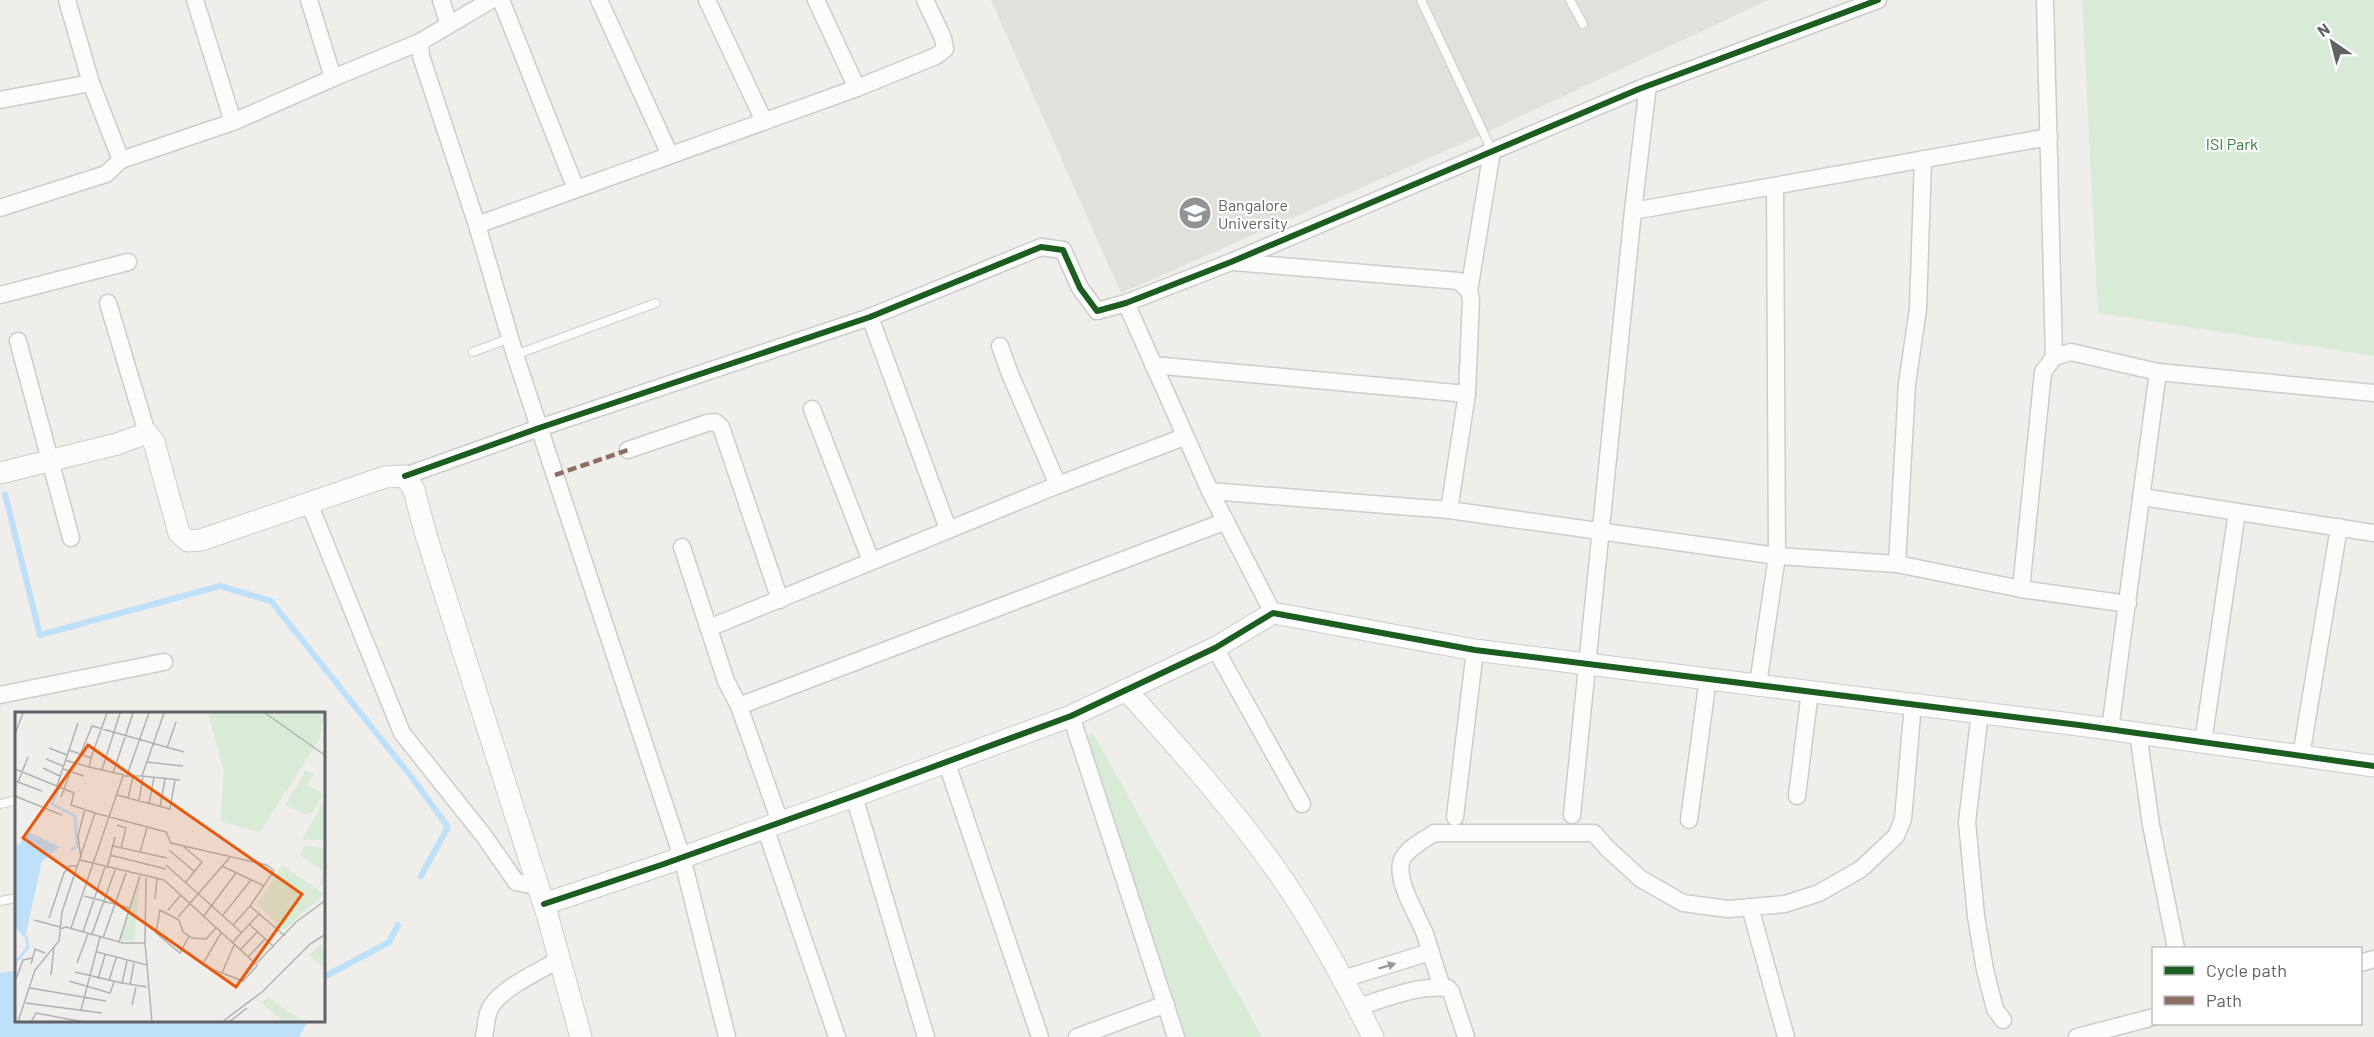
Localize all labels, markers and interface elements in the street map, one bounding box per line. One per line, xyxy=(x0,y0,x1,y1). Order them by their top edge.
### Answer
north arrow xyxy=(2302,12,2362,72)
text: N xyxy=(2313,18,2333,40)
park label: ISI Park xyxy=(2206,134,2258,153)
school or university icon: Bangalore University xyxy=(1177,195,1213,231)
place label: Bangalore University xyxy=(1218,195,1288,232)
inset map xyxy=(15,712,326,1022)
legend xyxy=(2152,947,2362,1025)
text: Cycle path xyxy=(2206,959,2287,981)
one-way arrow xyxy=(1378,961,1396,971)
text: Path xyxy=(2206,989,2242,1011)

